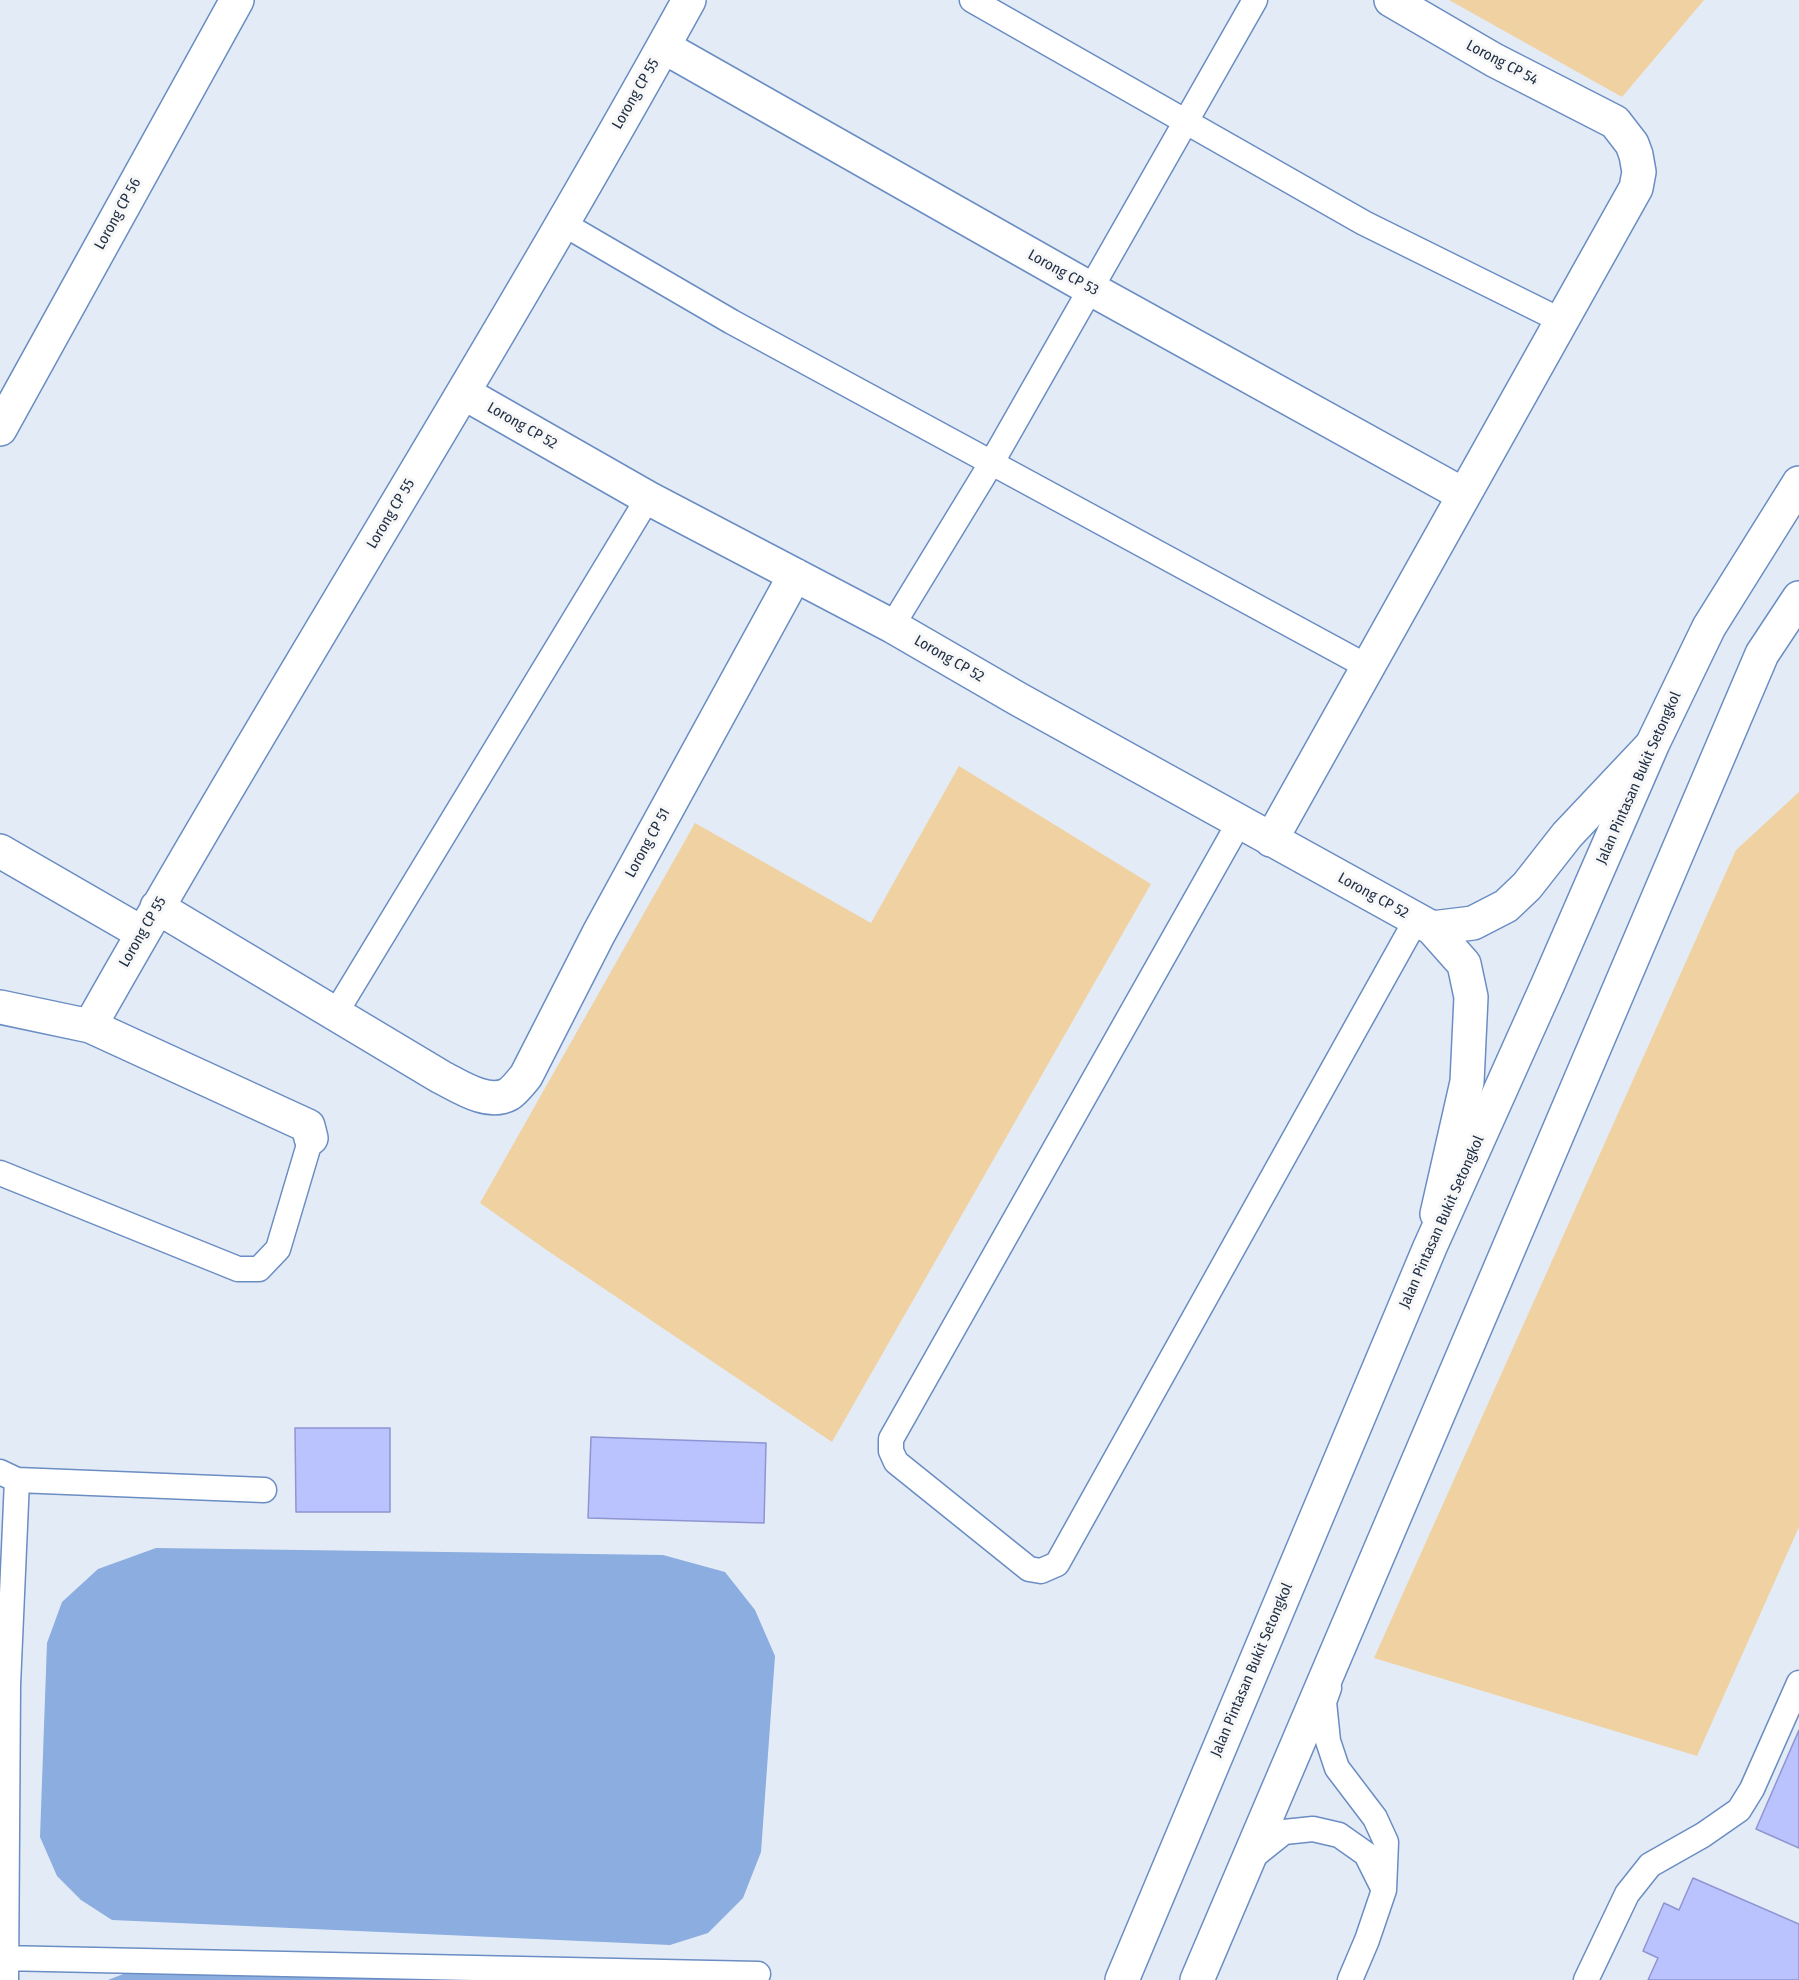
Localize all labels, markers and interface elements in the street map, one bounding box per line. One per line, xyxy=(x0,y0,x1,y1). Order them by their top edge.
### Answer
street label: Lorong CP 54 xyxy=(1463,37,1541,89)
street label: Lorong CP 55 xyxy=(609,56,663,132)
street label: Lorong CP 56 xyxy=(91,175,145,253)
street label: Lorong CP 53 xyxy=(1025,246,1101,300)
street label: Lorong CP 52 xyxy=(484,399,560,453)
street label: Lorong CP 55 xyxy=(363,476,419,552)
street label: Lorong CP 52 xyxy=(911,632,987,686)
street label: Jalan Pintasan Bukit Setongkol xyxy=(1593,689,1685,867)
street label: Lorong CP 51 xyxy=(622,805,674,881)
street label: Lorong CP 52 xyxy=(1335,869,1411,923)
street label: Lorong CP 55 xyxy=(116,894,170,970)
street label: Jalan Pintasan Bukit Setongkol xyxy=(1396,1133,1488,1311)
street label: Jalan Pintasan Bukit Setongkol xyxy=(1207,1580,1297,1760)

